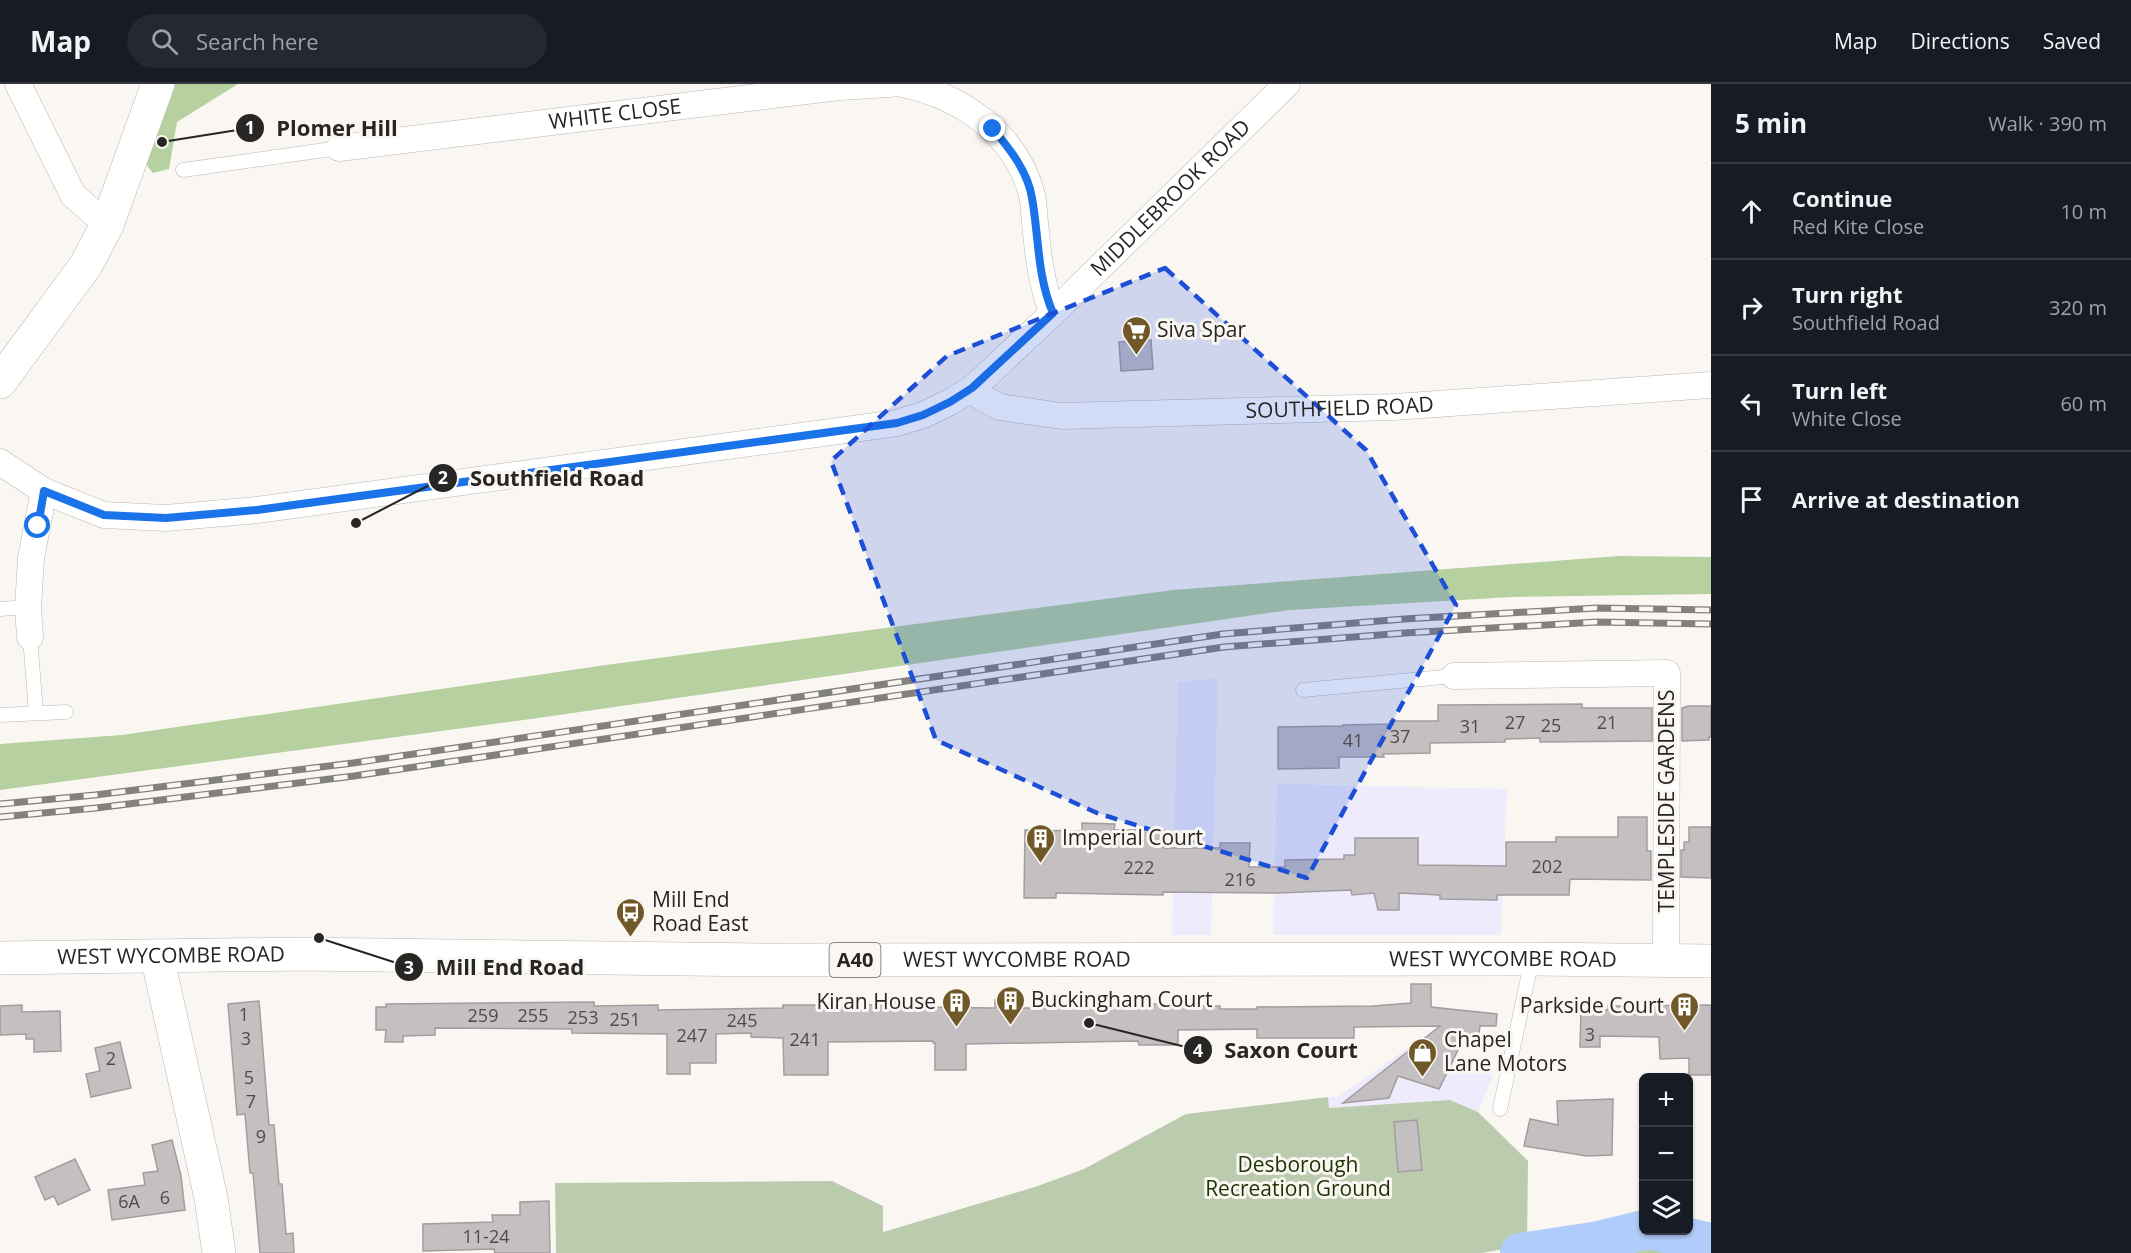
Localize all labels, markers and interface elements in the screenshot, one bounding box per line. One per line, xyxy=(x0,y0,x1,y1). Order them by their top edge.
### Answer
search box xyxy=(127,14,547,68)
text: Map xyxy=(30,22,91,60)
icon: search xyxy=(148,25,181,58)
text: Search here xyxy=(196,26,319,56)
text: Map xyxy=(1834,27,1877,55)
text: Directions xyxy=(1910,27,2010,55)
text: Saved xyxy=(2043,27,2101,55)
street label: WHITE CLOSE xyxy=(547,91,683,135)
text: 5 min xyxy=(1735,105,1807,141)
callout: Plomer Hill xyxy=(235,108,410,148)
text: Walk · 390 m xyxy=(1988,110,2107,137)
text: Plomer Hill xyxy=(276,112,398,142)
street label: MIDDLEBROOK ROAD xyxy=(1084,113,1256,282)
text: 1 xyxy=(245,115,255,139)
route end xyxy=(979,115,1005,141)
text: Continue xyxy=(1792,183,1892,213)
icon: ahead xyxy=(1735,195,1768,228)
text: 10 m xyxy=(2060,198,2107,225)
text: Red Kite Close xyxy=(1792,213,1924,240)
text: Turn right xyxy=(1792,279,1903,309)
icon: right xyxy=(1735,291,1768,324)
text: 320 m xyxy=(2049,294,2107,321)
text: Southfield Road xyxy=(1792,309,1940,336)
supermarket icon: Siva Spar xyxy=(1120,314,1152,356)
place label: Siva Spar xyxy=(1157,315,1246,343)
text: Turn left xyxy=(1792,375,1887,405)
icon: left xyxy=(1735,387,1768,420)
street label: SOUTHFIELD ROAD xyxy=(1245,389,1435,424)
text: 60 m xyxy=(2060,390,2107,417)
text: White Close xyxy=(1792,405,1902,432)
callout: Southfield Road xyxy=(428,458,656,498)
text: Southfield Road xyxy=(470,462,644,492)
text: 2 xyxy=(438,465,448,489)
icon: arrive xyxy=(1735,483,1768,516)
text: Arrive at destination xyxy=(1792,484,2020,514)
route start xyxy=(24,512,50,538)
street label: TEMPLESIDE GARDENS xyxy=(1652,690,1680,912)
house number: 27 xyxy=(1505,710,1525,734)
house number: 21 xyxy=(1597,710,1617,734)
house number: 25 xyxy=(1541,713,1561,737)
house number: 31 xyxy=(1460,714,1480,738)
house number: 37 xyxy=(1390,724,1410,748)
house number: 41 xyxy=(1343,728,1363,752)
building icon: Imperial Court xyxy=(1025,822,1057,864)
place label: Imperial Court xyxy=(1062,823,1203,851)
house number: 202 xyxy=(1532,854,1562,878)
house number: 222 xyxy=(1124,855,1154,879)
house number: 216 xyxy=(1225,867,1255,891)
place label: Mill End Road East xyxy=(652,885,748,937)
bus stop icon: Mill End Road East xyxy=(615,896,647,938)
street label: WEST WYCOMBE ROAD xyxy=(57,939,285,970)
road number: A40 xyxy=(830,943,880,977)
street label: WEST WYCOMBE ROAD xyxy=(1389,944,1617,973)
street label: WEST WYCOMBE ROAD xyxy=(903,945,1131,973)
callout: Mill End Road xyxy=(394,947,596,987)
text: Mill End Road xyxy=(436,951,584,981)
text: 3 xyxy=(404,955,414,979)
building icon: Buckingham Court xyxy=(994,984,1026,1026)
place label: Buckingham Court xyxy=(1031,985,1212,1013)
building icon: Kiran House xyxy=(941,986,973,1028)
place label: Kiran House xyxy=(816,987,936,1015)
building icon: Parkside Court xyxy=(1669,990,1701,1032)
place label: Parkside Court xyxy=(1520,991,1664,1019)
house number: 1 xyxy=(239,1002,249,1026)
house number: 259 xyxy=(468,1003,498,1027)
house number: 255 xyxy=(518,1003,548,1027)
house number: 253 xyxy=(568,1005,598,1029)
house number: 251 xyxy=(610,1007,640,1031)
house number: 245 xyxy=(727,1008,757,1032)
house number: 3 xyxy=(1585,1022,1595,1046)
house number: 247 xyxy=(677,1023,707,1047)
place label: Chapel Lane Motors xyxy=(1444,1025,1567,1077)
house number: 3 xyxy=(241,1026,251,1050)
house number: 241 xyxy=(790,1027,820,1051)
callout: Saxon Court xyxy=(1183,1030,1370,1070)
text: Saxon Court xyxy=(1224,1034,1358,1064)
shop icon: Chapel Lane Motors xyxy=(1407,1036,1439,1078)
text: 4 xyxy=(1193,1038,1203,1062)
house number: 2 xyxy=(106,1046,116,1070)
house number: 5 xyxy=(244,1065,254,1089)
map controls xyxy=(1639,1073,1693,1235)
button: + xyxy=(1639,1073,1693,1127)
house number: 7 xyxy=(246,1089,256,1113)
house number: 9 xyxy=(256,1124,266,1148)
button: − xyxy=(1639,1127,1693,1181)
park label: Desborough Recreation Ground xyxy=(1205,1150,1391,1202)
button: layers xyxy=(1639,1181,1693,1235)
house number: 6 xyxy=(160,1185,170,1209)
house number: 6A xyxy=(118,1189,140,1213)
house number: 11-24 xyxy=(463,1224,509,1248)

